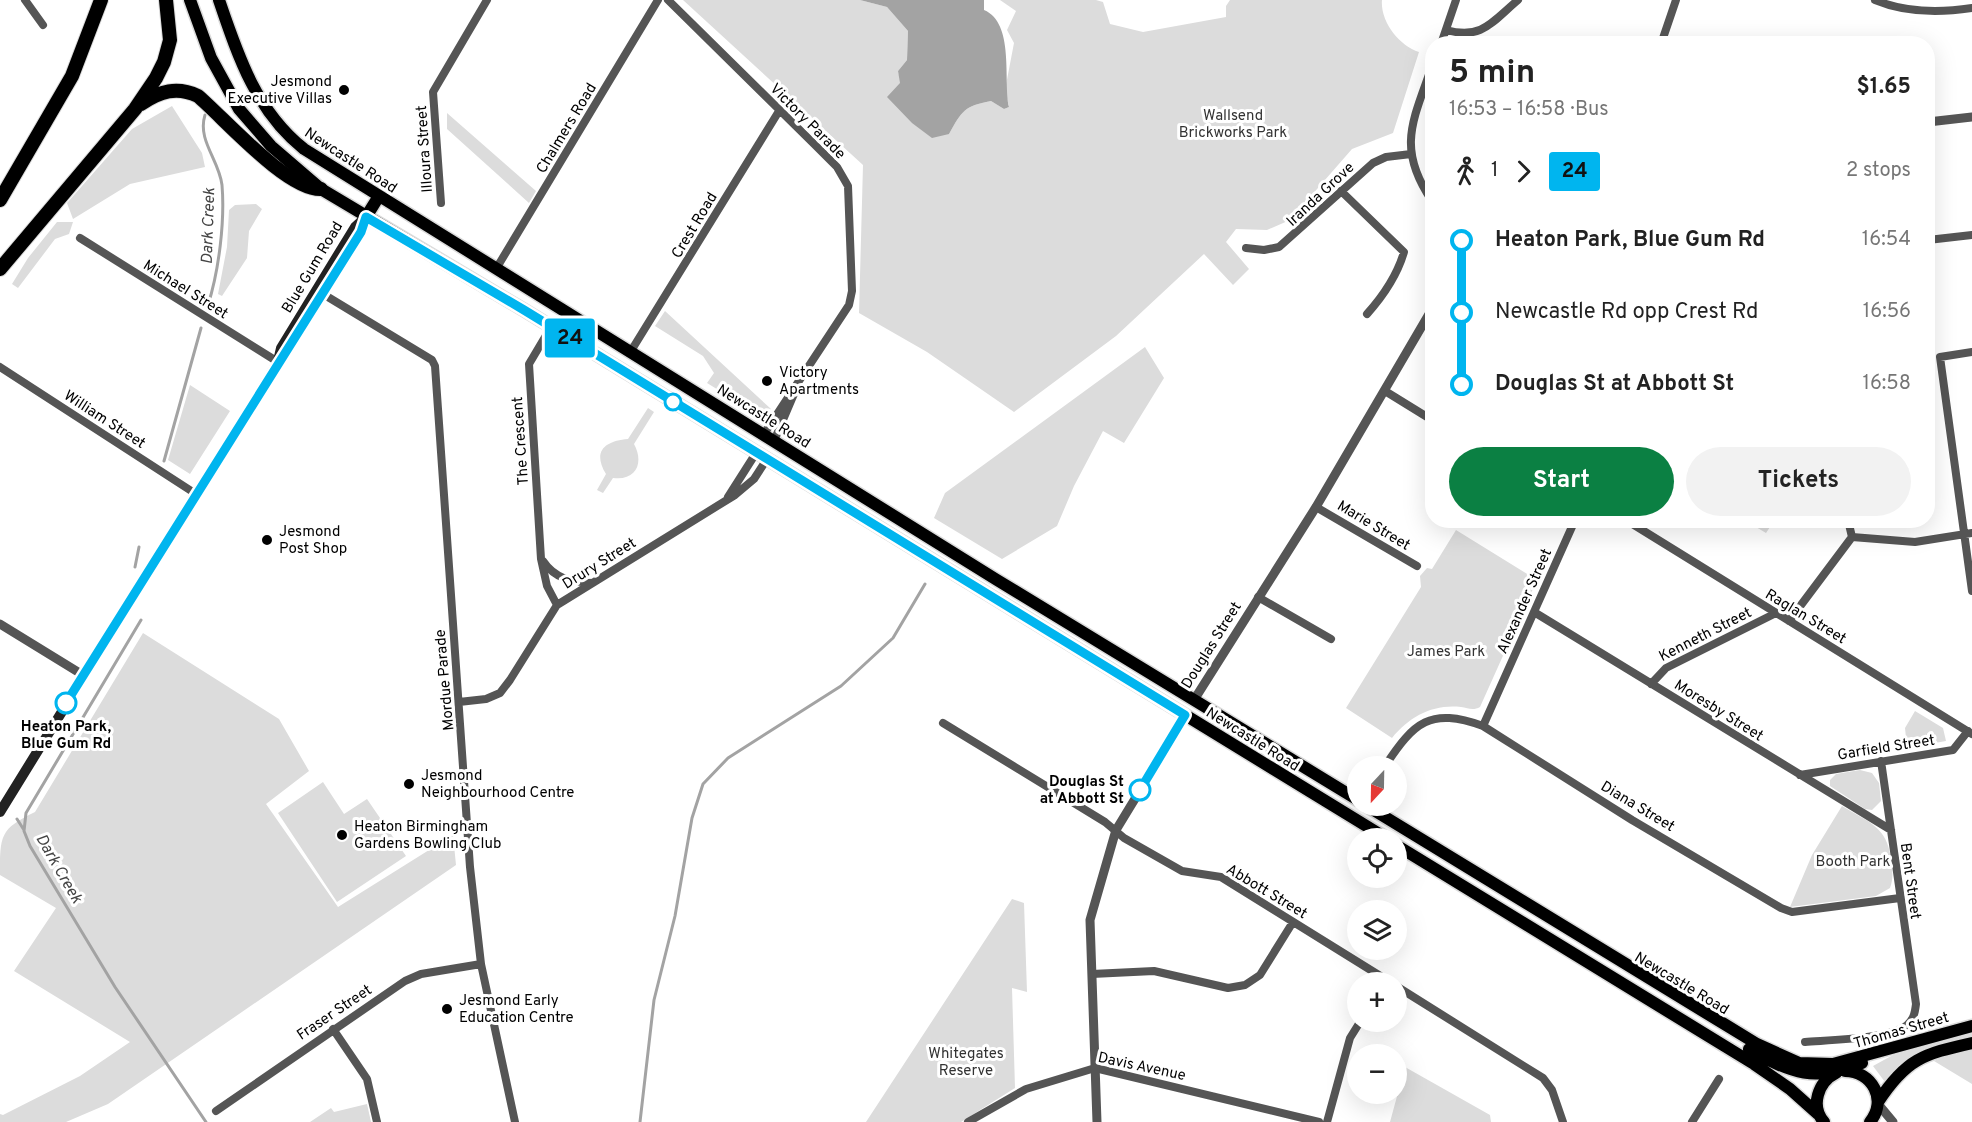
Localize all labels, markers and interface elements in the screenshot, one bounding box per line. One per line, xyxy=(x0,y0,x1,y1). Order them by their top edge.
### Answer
text: 5 min xyxy=(1449,53,1535,95)
place label: Jesmond Executive Villas xyxy=(227,73,332,109)
text: $1.65 xyxy=(1857,74,1911,101)
street label: Chalmers Road xyxy=(533,80,602,177)
street label: Victory Parade xyxy=(765,80,849,164)
marker: Jesmond Executive Villas xyxy=(337,83,351,97)
text: 16:53 – 16:58 · Bus xyxy=(1449,97,1609,123)
street label: Illoura Street xyxy=(413,105,438,193)
park label: Wallsend Brickworks Park xyxy=(1179,107,1287,143)
street label: Newcastle Road xyxy=(300,124,400,198)
icon: walk xyxy=(1449,155,1482,188)
icon: forward xyxy=(1507,155,1540,188)
text: 1 xyxy=(1491,158,1498,184)
text: 24 xyxy=(1561,158,1588,185)
text: 2 stops xyxy=(1846,158,1911,184)
street label: Iranda Grove xyxy=(1283,159,1359,231)
water label: Dark Creek xyxy=(198,186,220,265)
street label: Crest Road xyxy=(668,189,722,262)
street label: Blue Gum Road xyxy=(278,218,348,317)
text: Heaton Park, Blue Gum Rd xyxy=(1495,227,1765,254)
text: 16:54 xyxy=(1862,227,1911,253)
street label: Michael Street xyxy=(139,257,231,324)
text: Newcastle Rd opp Crest Rd xyxy=(1495,299,1758,326)
text: 16:56 xyxy=(1863,299,1911,325)
line badge: 24 xyxy=(543,318,597,358)
text: 24 xyxy=(557,325,583,352)
place label: Victory Apartments xyxy=(779,364,859,400)
text: Douglas St at Abbott St xyxy=(1495,371,1734,398)
text: 16:58 xyxy=(1862,371,1911,397)
marker: Victory Apartments xyxy=(760,374,774,388)
street label: Newcastle Road xyxy=(713,381,814,454)
street label: William Street xyxy=(60,387,149,454)
unlabelled marker xyxy=(664,393,682,411)
street label: The Crescent xyxy=(509,396,534,486)
button: Start xyxy=(1449,447,1674,516)
button: Tickets xyxy=(1686,447,1911,516)
street label: Marie Street xyxy=(1333,497,1413,556)
place label: Jesmond Post Shop xyxy=(279,523,347,559)
marker: Jesmond Post Shop xyxy=(260,533,274,547)
street label: Drury Street xyxy=(559,534,640,594)
street label: Alexander Street xyxy=(1494,546,1557,657)
street label: Raglan Street xyxy=(1761,586,1849,649)
street label: Douglas Street xyxy=(1178,599,1247,693)
street label: Kenneth Street xyxy=(1656,604,1755,667)
street label: Mordue Parade xyxy=(432,628,459,731)
park label: James Park xyxy=(1407,643,1485,662)
street label: Moresby Street xyxy=(1670,676,1766,746)
marker: Heaton Park, Blue Gum Rd xyxy=(55,692,77,714)
street label: Newcastle Road xyxy=(1202,704,1303,777)
place label: Heaton Park, Blue Gum Rd xyxy=(21,718,111,754)
street label: Garfield Street xyxy=(1836,731,1936,766)
north arrow xyxy=(1347,756,1407,816)
map controls xyxy=(1347,756,1407,1104)
place label: Jesmond Neighbourhood Centre xyxy=(421,767,574,803)
place label: Douglas St at Abbott St xyxy=(1040,773,1124,809)
marker: Jesmond Neighbourhood Centre xyxy=(402,777,416,791)
street label: Diana Street xyxy=(1597,778,1678,837)
marker: Douglas St at Abbott St xyxy=(1129,779,1151,801)
place label: Heaton Birmingham Gardens Bowling Club xyxy=(354,818,501,854)
marker: Heaton Birmingham Gardens Bowling Club xyxy=(335,828,349,842)
button: locate xyxy=(1347,828,1407,888)
water label: Dark Creek xyxy=(30,831,87,908)
street label: Bent Street xyxy=(1895,842,1924,921)
park label: Booth Park xyxy=(1815,853,1891,872)
street label: Abbott Street xyxy=(1222,861,1310,924)
button: layers xyxy=(1347,900,1407,960)
street label: Newcastle Road xyxy=(1631,949,1732,1020)
button: + xyxy=(1347,972,1407,1032)
street label: Fraser Street xyxy=(294,981,376,1045)
place label: Jesmond Early Education Centre xyxy=(459,992,574,1028)
marker: Jesmond Early Education Centre xyxy=(440,1002,454,1016)
street label: Thomas Street xyxy=(1852,1009,1951,1054)
button: − xyxy=(1347,1044,1407,1104)
park label: Whitegates Reserve xyxy=(928,1045,1004,1081)
street label: Davis Avenue xyxy=(1096,1049,1187,1086)

